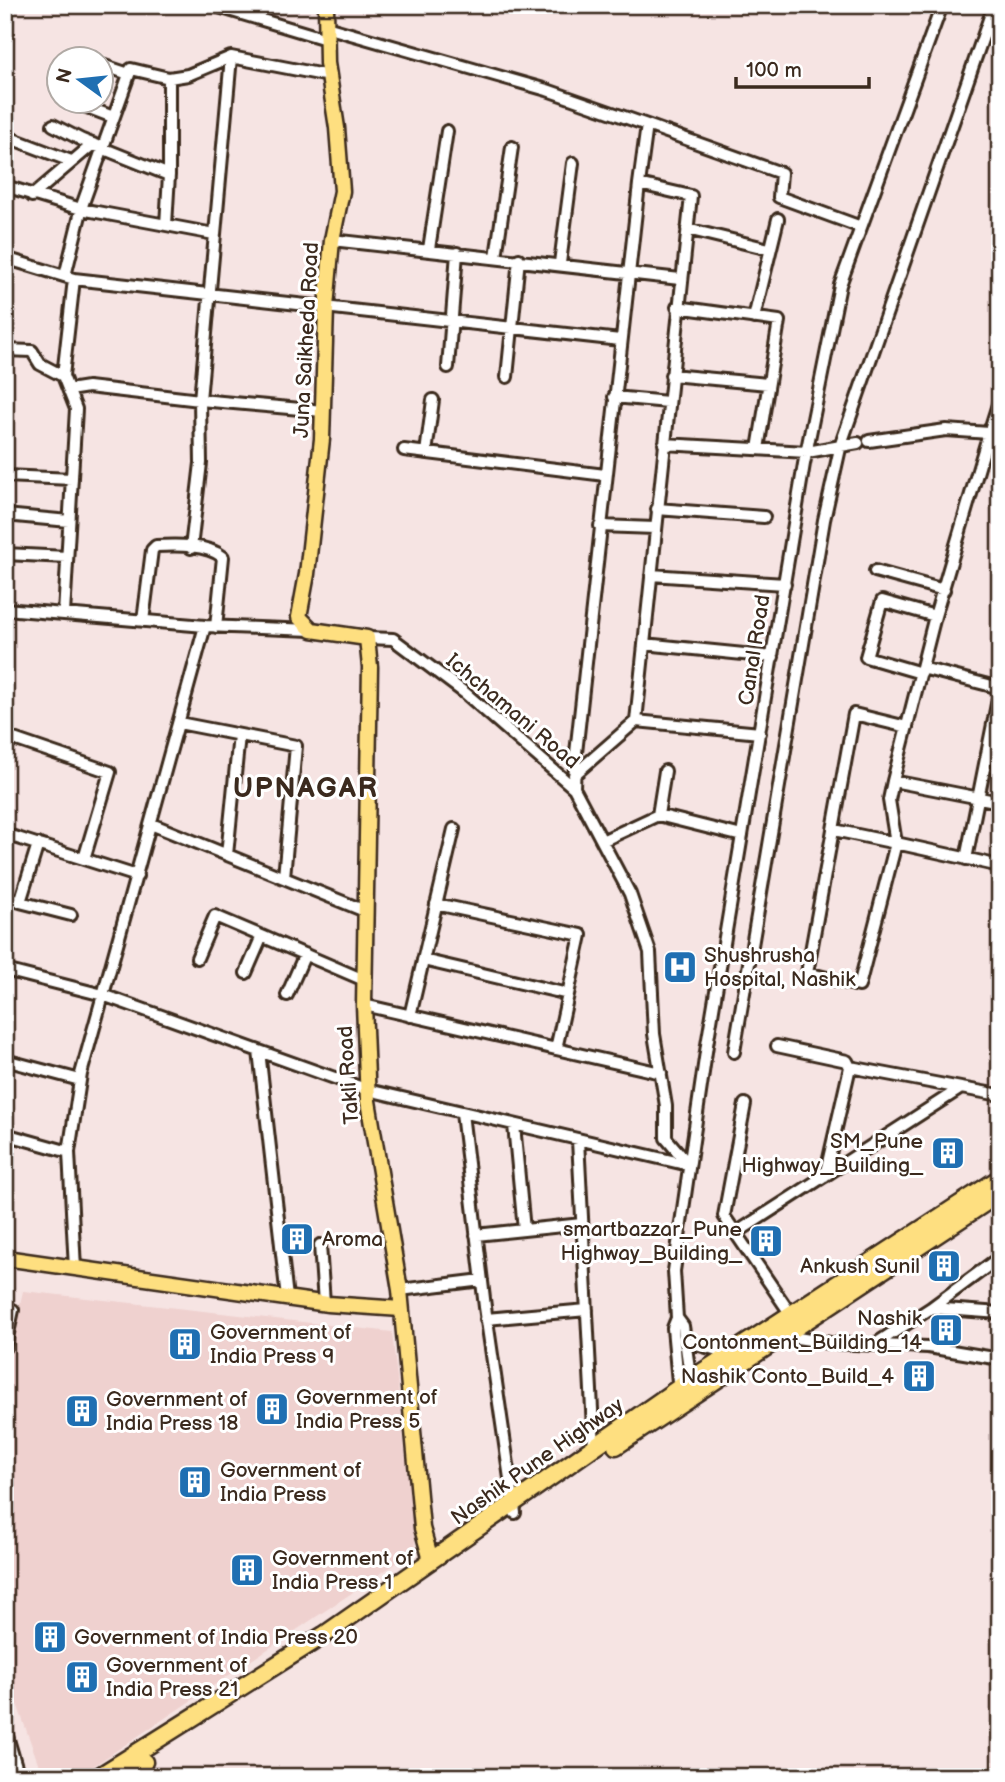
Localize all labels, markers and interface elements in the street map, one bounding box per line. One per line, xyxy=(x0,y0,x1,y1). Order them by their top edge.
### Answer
north arrow xyxy=(46,46,116,116)
scale bar xyxy=(736,46,869,90)
text: 100 m xyxy=(746,58,802,83)
text: N xyxy=(52,66,78,86)
street label: Juna Saikheda Road xyxy=(289,242,324,438)
street label: Canal Road xyxy=(733,593,776,707)
street label: Ichchamani Road xyxy=(441,648,584,774)
district label: UPNAGAR xyxy=(233,772,379,805)
place label: Shushrusha Hospital, Nashik xyxy=(704,943,856,992)
hospital icon: Shushrusha Hospital, Nashik xyxy=(661,948,699,986)
street label: Takli Road xyxy=(333,1025,364,1125)
place label: SM_Pune Highway_Building_ xyxy=(741,1129,924,1178)
building icon: SM_Pune Highway_Building_ xyxy=(929,1134,967,1172)
place label: smartbazzar_Pune Highway_Building_ xyxy=(560,1217,743,1266)
building icon: Aroma xyxy=(278,1220,316,1258)
building icon: smartbazzar_Pune Highway_Building_ xyxy=(747,1222,785,1260)
place label: Aroma xyxy=(322,1227,383,1252)
building icon: Ankush Sunil xyxy=(925,1247,963,1285)
place label: Ankush Sunil xyxy=(800,1254,920,1279)
place label: Nashik Contonment_Building_14 xyxy=(682,1306,923,1355)
building icon: Nashik Contonment_Building_14 xyxy=(927,1311,965,1349)
place label: Government of India Press 9 xyxy=(210,1320,352,1369)
building icon: Government of India Press 9 xyxy=(166,1325,204,1363)
building icon: Nashik Conto_Build_4 xyxy=(900,1357,938,1395)
place label: Nashik Conto_Build_4 xyxy=(681,1364,894,1389)
place label: Government of India Press 5 xyxy=(296,1385,438,1434)
place label: Government of India Press 18 xyxy=(106,1387,248,1436)
building icon: Government of India Press 5 xyxy=(253,1390,291,1428)
building icon: Government of India Press 18 xyxy=(63,1392,101,1430)
street label: Nashik Pune Highway xyxy=(446,1392,629,1530)
place label: Government of India Press xyxy=(220,1458,362,1507)
building icon: Government of India Press xyxy=(176,1463,214,1501)
place label: Government of India Press 1 xyxy=(272,1546,414,1595)
building icon: Government of India Press 1 xyxy=(228,1551,266,1589)
building icon: Government of India Press 20 xyxy=(31,1618,69,1656)
place label: Government of India Press 20 xyxy=(74,1625,358,1650)
place label: Government of India Press 21 xyxy=(106,1653,248,1702)
building icon: Government of India Press 21 xyxy=(63,1658,101,1696)

